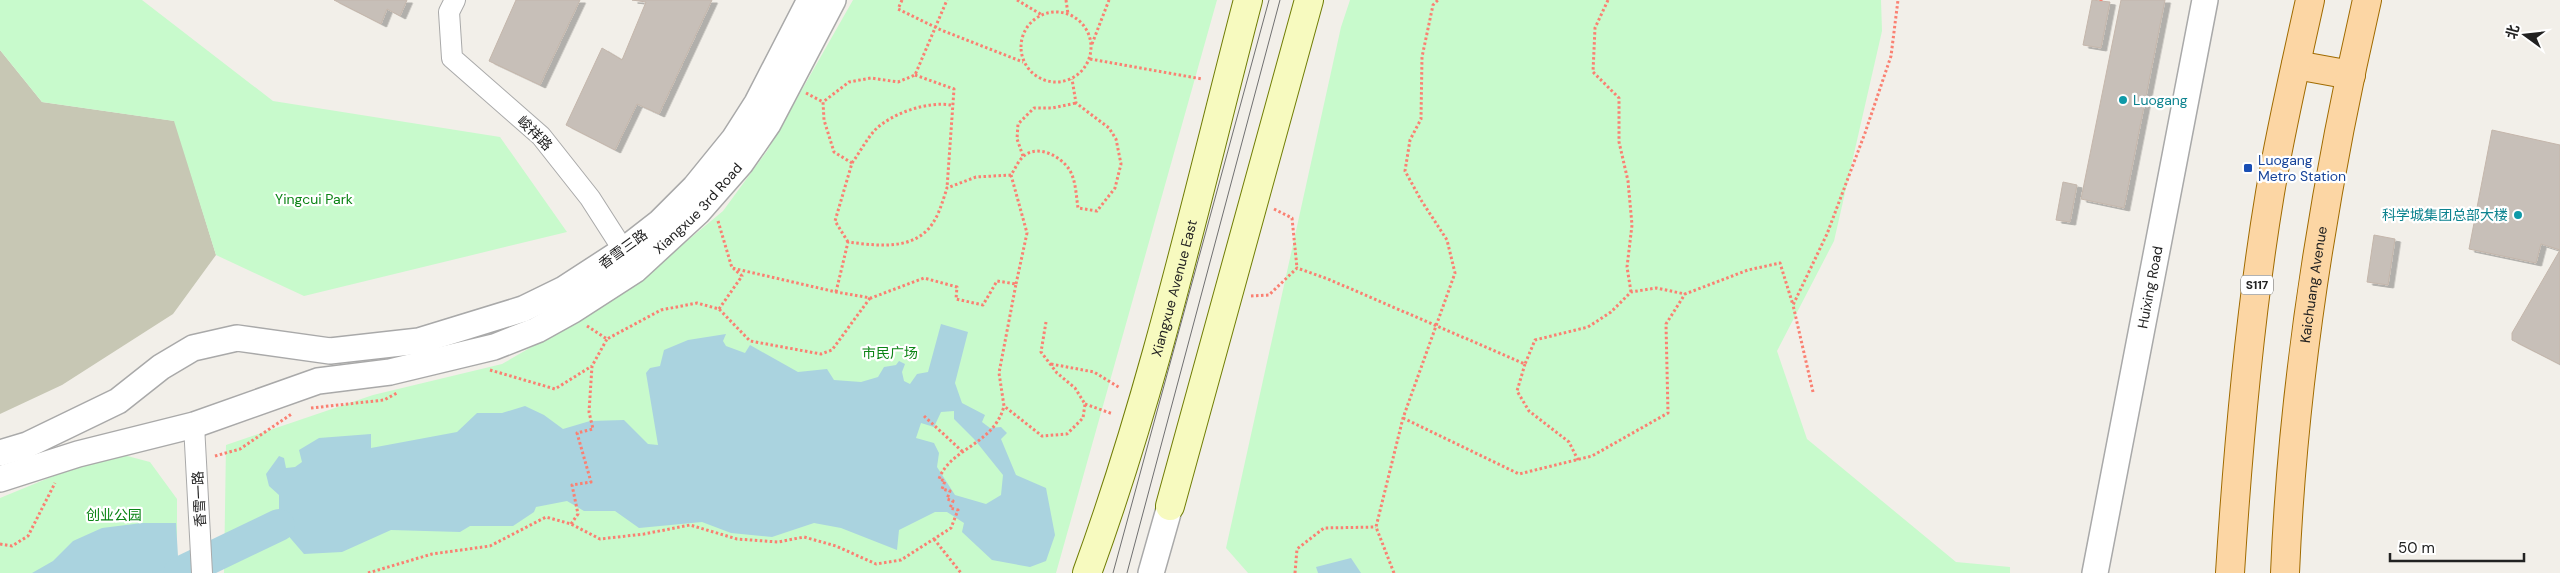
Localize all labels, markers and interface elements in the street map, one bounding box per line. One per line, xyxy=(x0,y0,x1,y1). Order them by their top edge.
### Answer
north arrow xyxy=(2500,10,2550,60)
text: 北 xyxy=(2502,23,2523,41)
place label: Luogang xyxy=(2133,91,2188,109)
marker: Luogang xyxy=(2117,94,2129,106)
street label: 峻祥路 xyxy=(514,112,556,154)
place label: Luogang Metro Station xyxy=(2258,151,2346,185)
street label: Xiangxue 3rd Road xyxy=(650,159,746,258)
marker: Luogang Metro Station xyxy=(2242,162,2254,174)
park label: Yingcui Park xyxy=(275,190,353,208)
place label: 科学城集团总部大楼 xyxy=(2382,206,2508,224)
marker: 科学城集团总部大楼 xyxy=(2512,209,2524,221)
street label: Xiangxue Avenue East xyxy=(1147,218,1201,359)
street label: 香雪三路 xyxy=(595,225,651,273)
street label: Kaichuang Avenue xyxy=(2296,225,2331,344)
street label: Huixing Road xyxy=(2133,245,2167,330)
road number: S117 xyxy=(2241,276,2273,294)
park label: 市民广场 xyxy=(862,344,918,362)
street label: 香雪一路 xyxy=(189,471,209,527)
park label: 创业公园 xyxy=(86,506,142,524)
scale bar xyxy=(2390,530,2524,562)
text: 50 m xyxy=(2398,538,2435,558)

